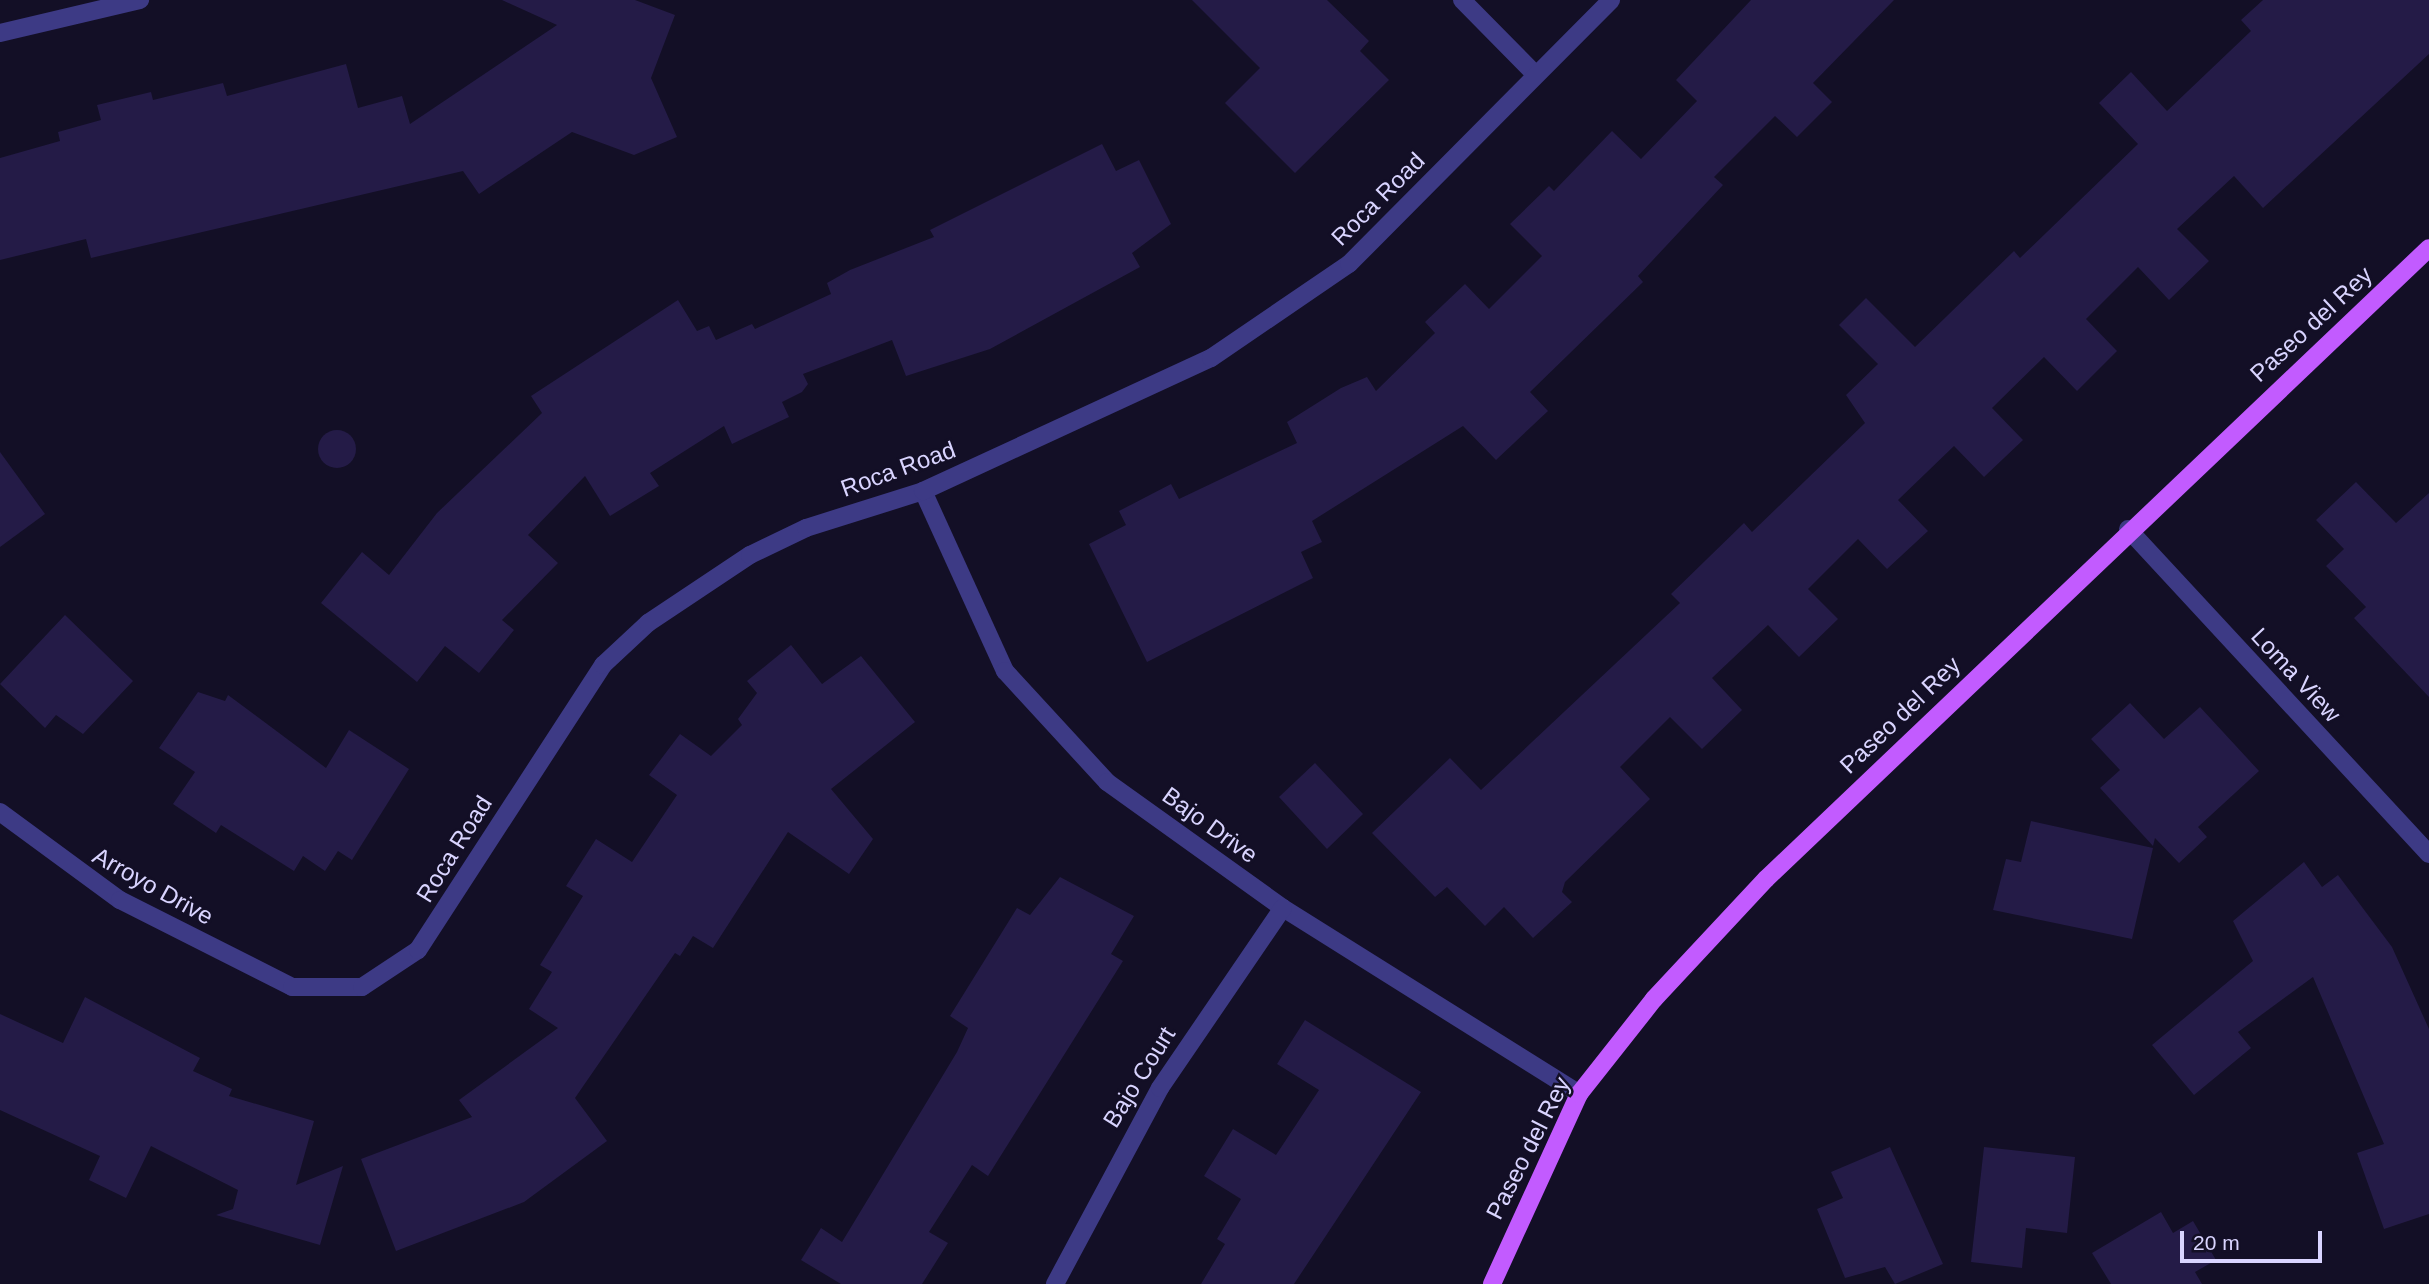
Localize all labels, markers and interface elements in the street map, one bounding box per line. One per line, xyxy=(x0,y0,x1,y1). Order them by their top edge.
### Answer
street label: Roca Road xyxy=(1325,146,1431,252)
street label: Paseo del Rey xyxy=(2244,260,2378,388)
street label: Roca Road xyxy=(837,435,959,503)
street label: Loma View xyxy=(2245,622,2347,728)
street label: Paseo del Rey xyxy=(1834,650,1966,780)
street label: Bajo Drive xyxy=(1157,781,1263,869)
street label: Roca Road xyxy=(410,790,498,908)
street label: Arroyo Drive xyxy=(88,841,218,931)
street label: Bajo Court xyxy=(1097,1021,1181,1133)
street label: Paseo del Rey xyxy=(1480,1072,1576,1224)
scale bar xyxy=(2184,1218,2326,1262)
text: 20 m xyxy=(2193,1231,2240,1254)

